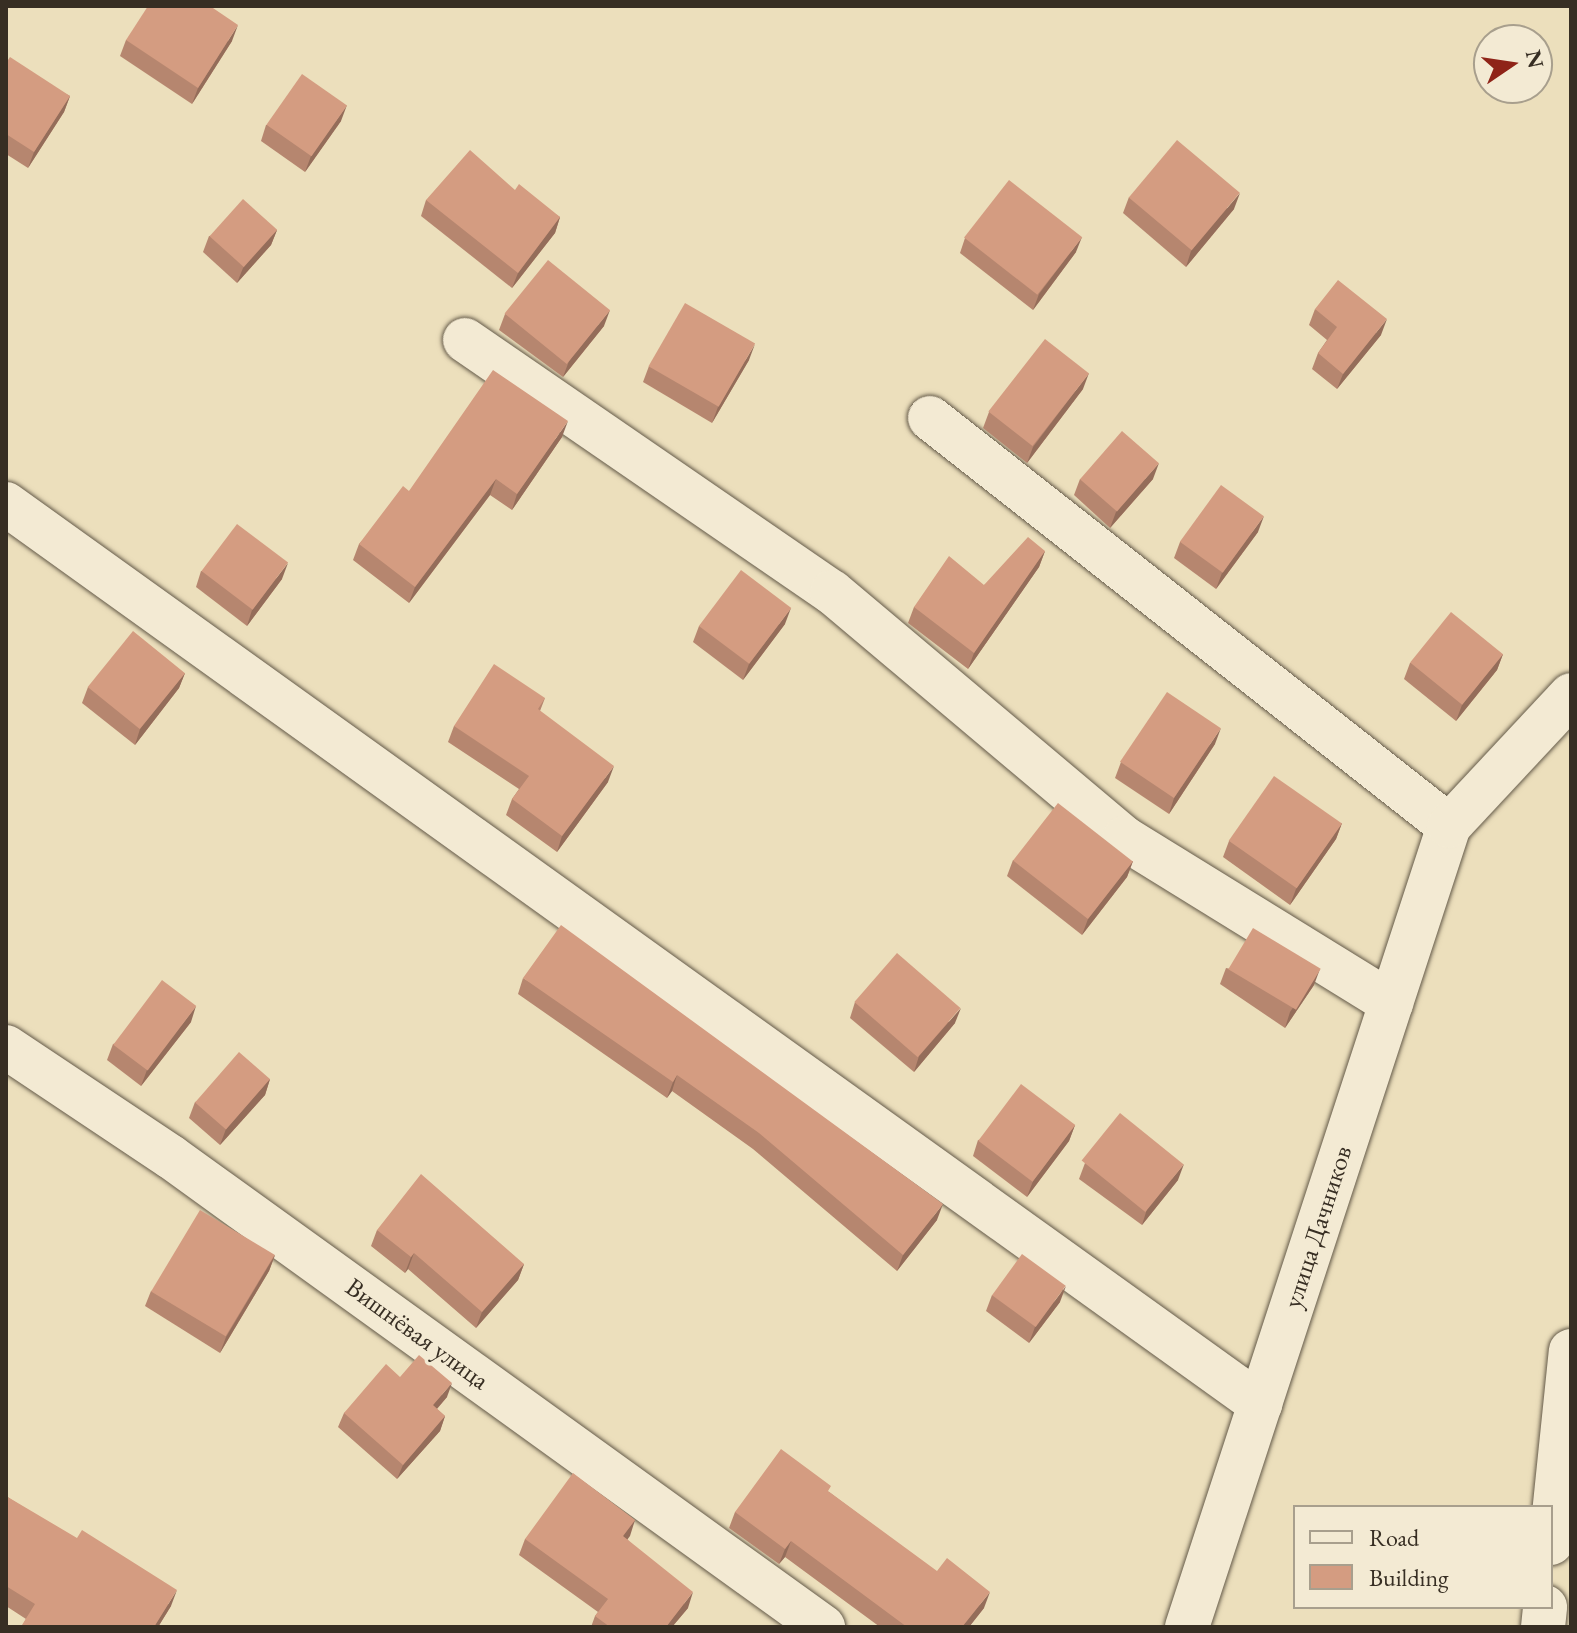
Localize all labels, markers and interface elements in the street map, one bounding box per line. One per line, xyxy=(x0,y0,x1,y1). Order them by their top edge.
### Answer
north arrow xyxy=(1473,24,1553,104)
text: N xyxy=(1519,47,1551,71)
street label: улица Дачников xyxy=(1277,1142,1359,1312)
street label: Вишнёвая улица xyxy=(339,1272,495,1396)
legend xyxy=(1293,1505,1553,1609)
text: Road xyxy=(1369,1522,1419,1553)
text: Building xyxy=(1369,1562,1449,1593)

